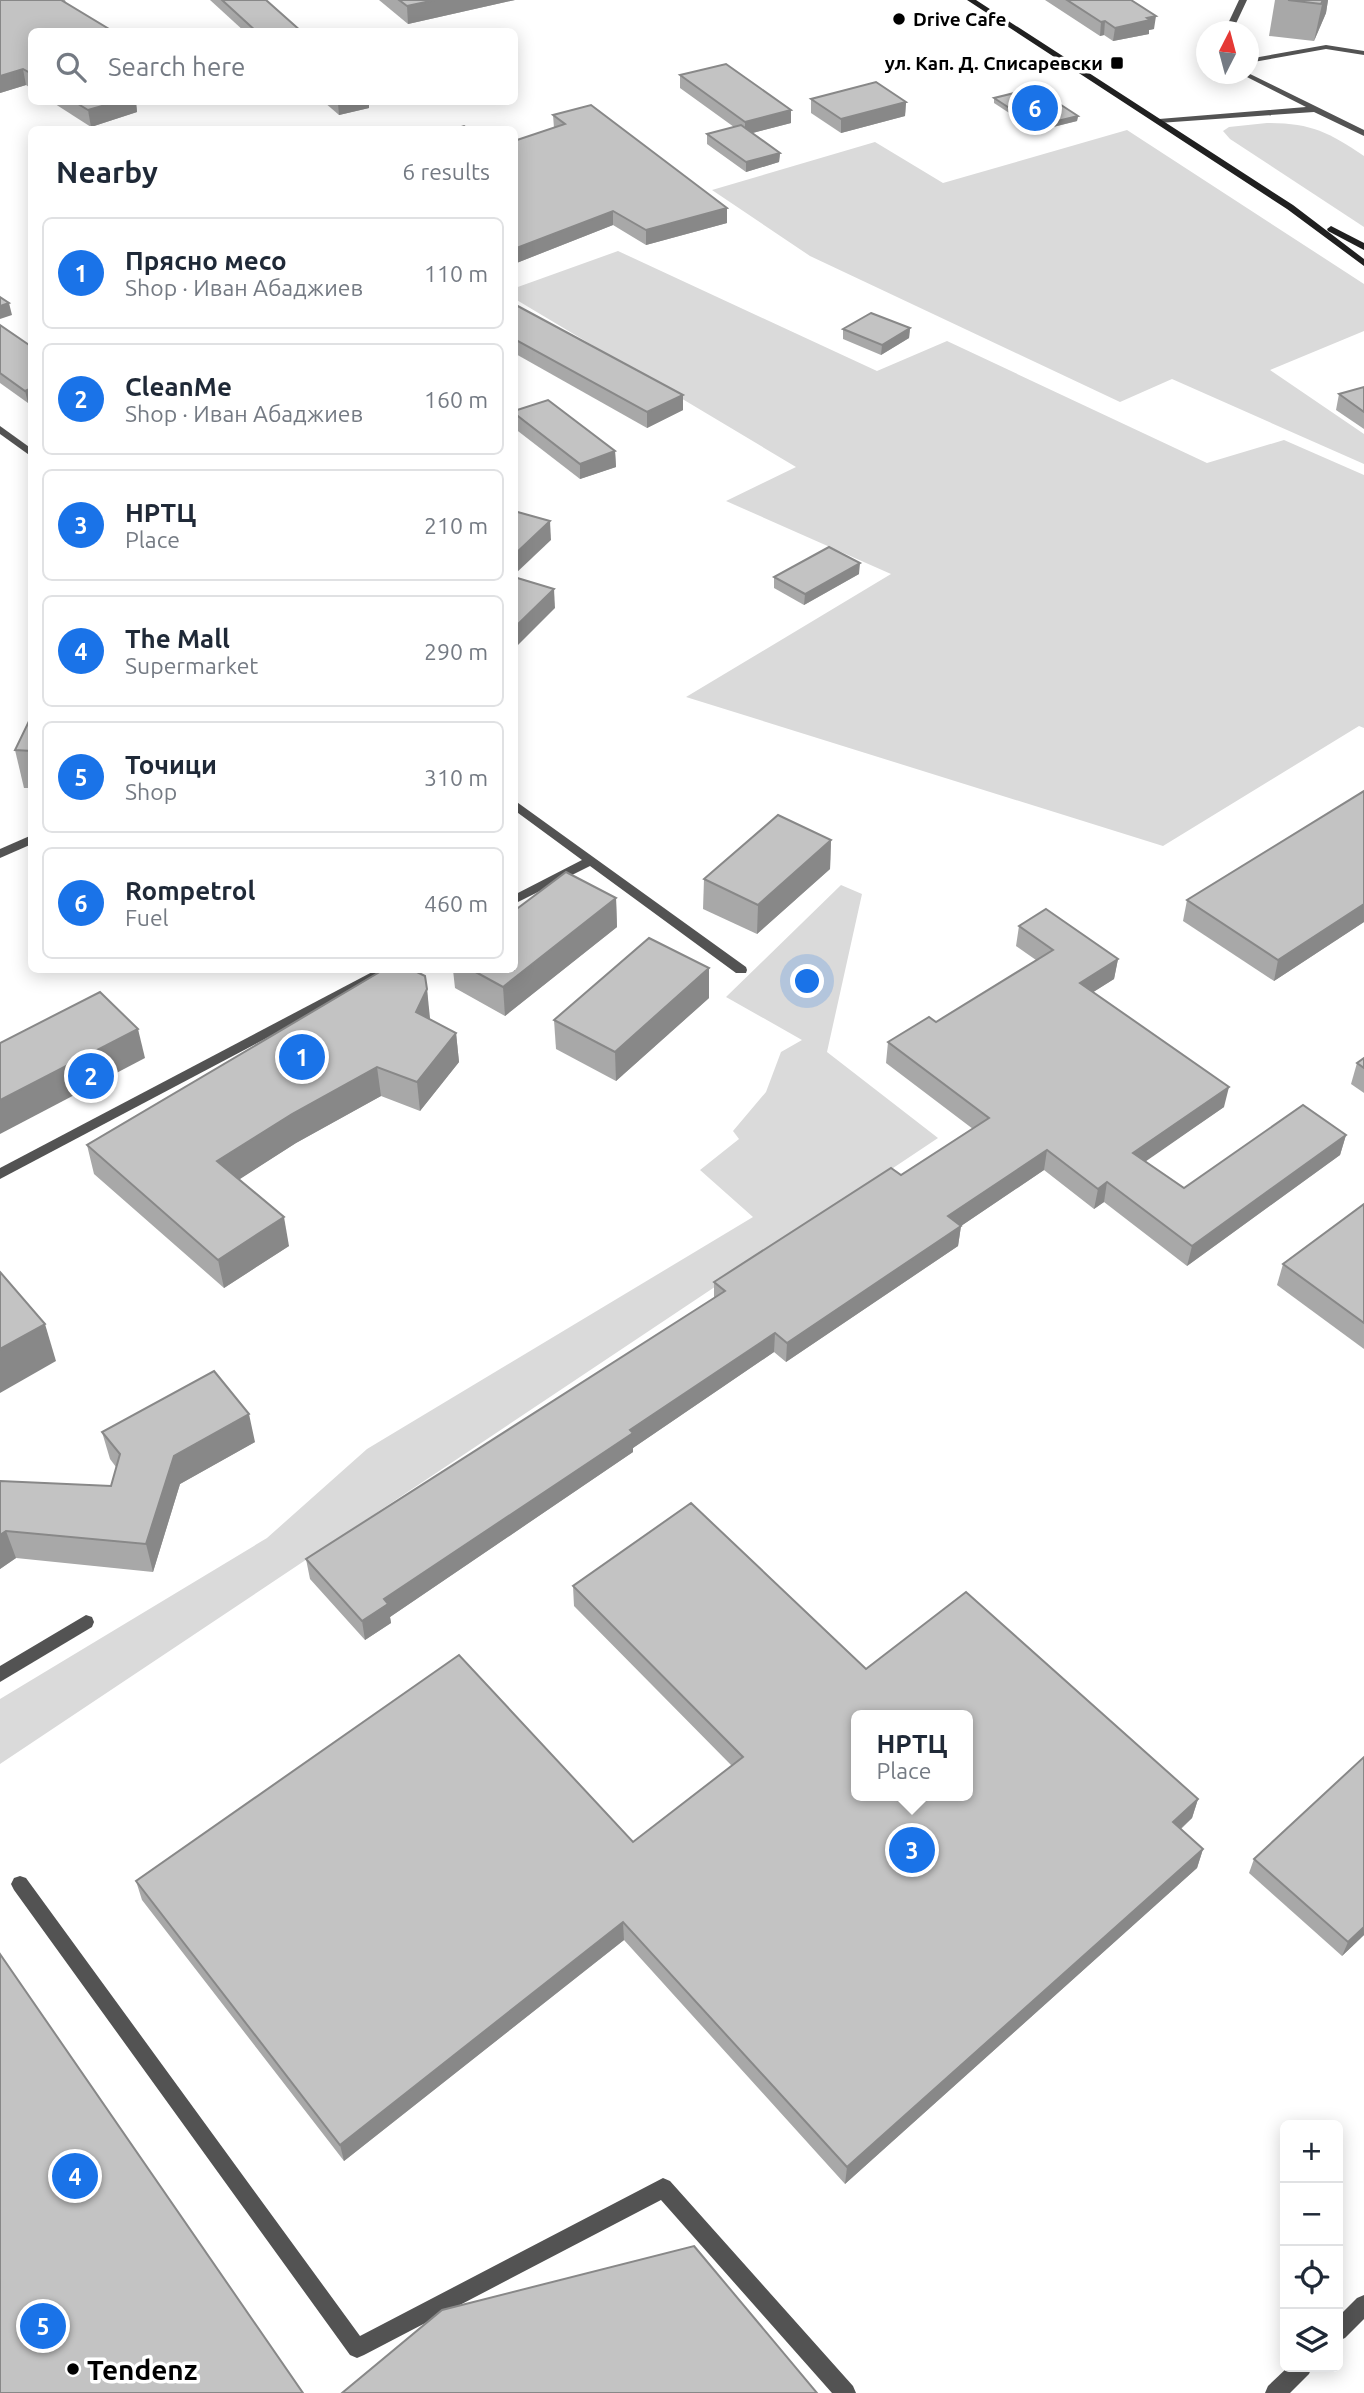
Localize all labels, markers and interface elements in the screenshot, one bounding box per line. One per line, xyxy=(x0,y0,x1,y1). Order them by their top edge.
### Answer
place label: Drive Cafe xyxy=(913,8,1006,30)
marker: Drive Cafe xyxy=(891,11,907,27)
north arrow xyxy=(1196,21,1259,84)
search box xyxy=(28,28,518,105)
icon: search xyxy=(52,48,90,86)
text: Search here xyxy=(108,52,245,81)
place label: ул. Кап. Д. Списаревски xyxy=(885,52,1103,74)
marker: ул. Кап. Д. Списаревски xyxy=(1109,55,1125,71)
pin: 6 xyxy=(1012,82,1058,134)
text: Nearby xyxy=(56,155,158,189)
text: 6 results xyxy=(402,159,490,184)
text: Прясно месо xyxy=(125,246,287,275)
text: 1 xyxy=(75,261,87,286)
text: 110 m xyxy=(424,261,488,286)
text: Shop · Иван Абаджиев xyxy=(125,275,363,300)
text: CleanMe xyxy=(125,372,232,401)
text: 2 xyxy=(75,387,87,412)
text: 160 m xyxy=(424,387,488,412)
text: Shop · Иван Абаджиев xyxy=(125,401,363,426)
text: НРТЦ xyxy=(125,498,196,527)
text: 3 xyxy=(75,513,87,538)
text: 210 m xyxy=(424,513,488,538)
text: Place xyxy=(125,527,180,552)
text: The Mall xyxy=(125,624,230,653)
text: 4 xyxy=(75,639,87,664)
text: 290 m xyxy=(424,639,488,664)
text: Supermarket xyxy=(125,653,258,678)
text: Точици xyxy=(125,750,217,779)
text: 5 xyxy=(75,765,87,790)
text: 310 m xyxy=(424,765,488,790)
text: Shop xyxy=(125,779,177,804)
text: Rompetrol xyxy=(125,876,255,905)
text: 6 xyxy=(75,891,87,916)
text: 460 m xyxy=(424,891,488,916)
text: Fuel xyxy=(125,905,169,930)
your location xyxy=(790,964,824,998)
pin: 1 xyxy=(279,1031,325,1083)
pin: 2 xyxy=(68,1050,114,1102)
popup xyxy=(851,1710,973,1801)
text: НРТЦ xyxy=(876,1729,948,1758)
text: Place xyxy=(876,1758,931,1783)
pin: 3 xyxy=(889,1824,935,1876)
map controls xyxy=(1280,2120,1343,2372)
button: + xyxy=(1280,2120,1343,2183)
pin: 4 xyxy=(52,2150,98,2202)
button: − xyxy=(1280,2183,1343,2246)
button: locate xyxy=(1280,2246,1343,2309)
pin: 5 xyxy=(20,2300,66,2352)
button: layers xyxy=(1280,2309,1343,2372)
place label: Tendenz xyxy=(87,2354,197,2385)
marker: Tendenz xyxy=(65,2361,81,2377)

